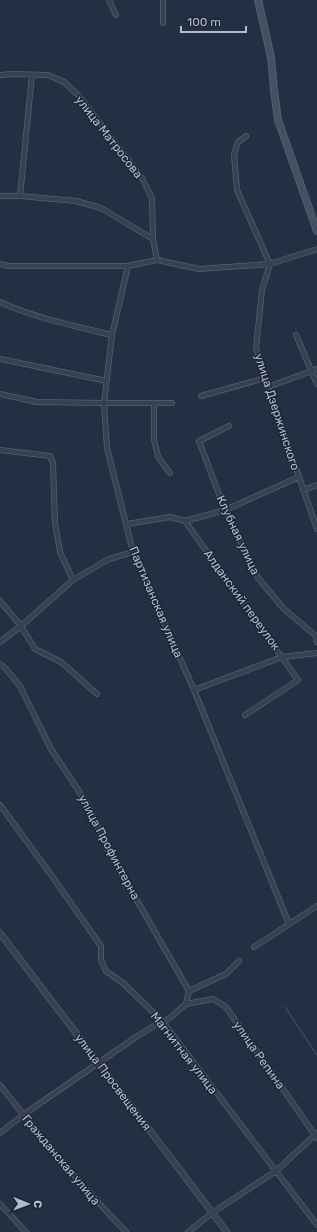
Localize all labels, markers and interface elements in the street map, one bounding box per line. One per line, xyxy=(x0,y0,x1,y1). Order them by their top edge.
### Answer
scale bar xyxy=(181,8,246,34)
text: 100 m xyxy=(187,15,221,29)
street label: улица Матросова xyxy=(72,93,146,181)
street label: улица Дзержинского xyxy=(252,352,303,472)
street label: Клубная улица xyxy=(213,493,263,577)
street label: Партизанская улица xyxy=(126,544,186,660)
street label: Алданский переулок xyxy=(201,547,283,653)
street label: улица Профинтерна xyxy=(75,792,143,902)
street label: Магнитная улица xyxy=(148,1009,220,1097)
street label: улица Репина xyxy=(230,1018,288,1092)
street label: улица Просвещения xyxy=(72,1031,154,1133)
street label: Гражданская улица xyxy=(19,1112,103,1208)
north arrow xyxy=(8,1184,48,1224)
text: С xyxy=(31,1200,44,1208)

